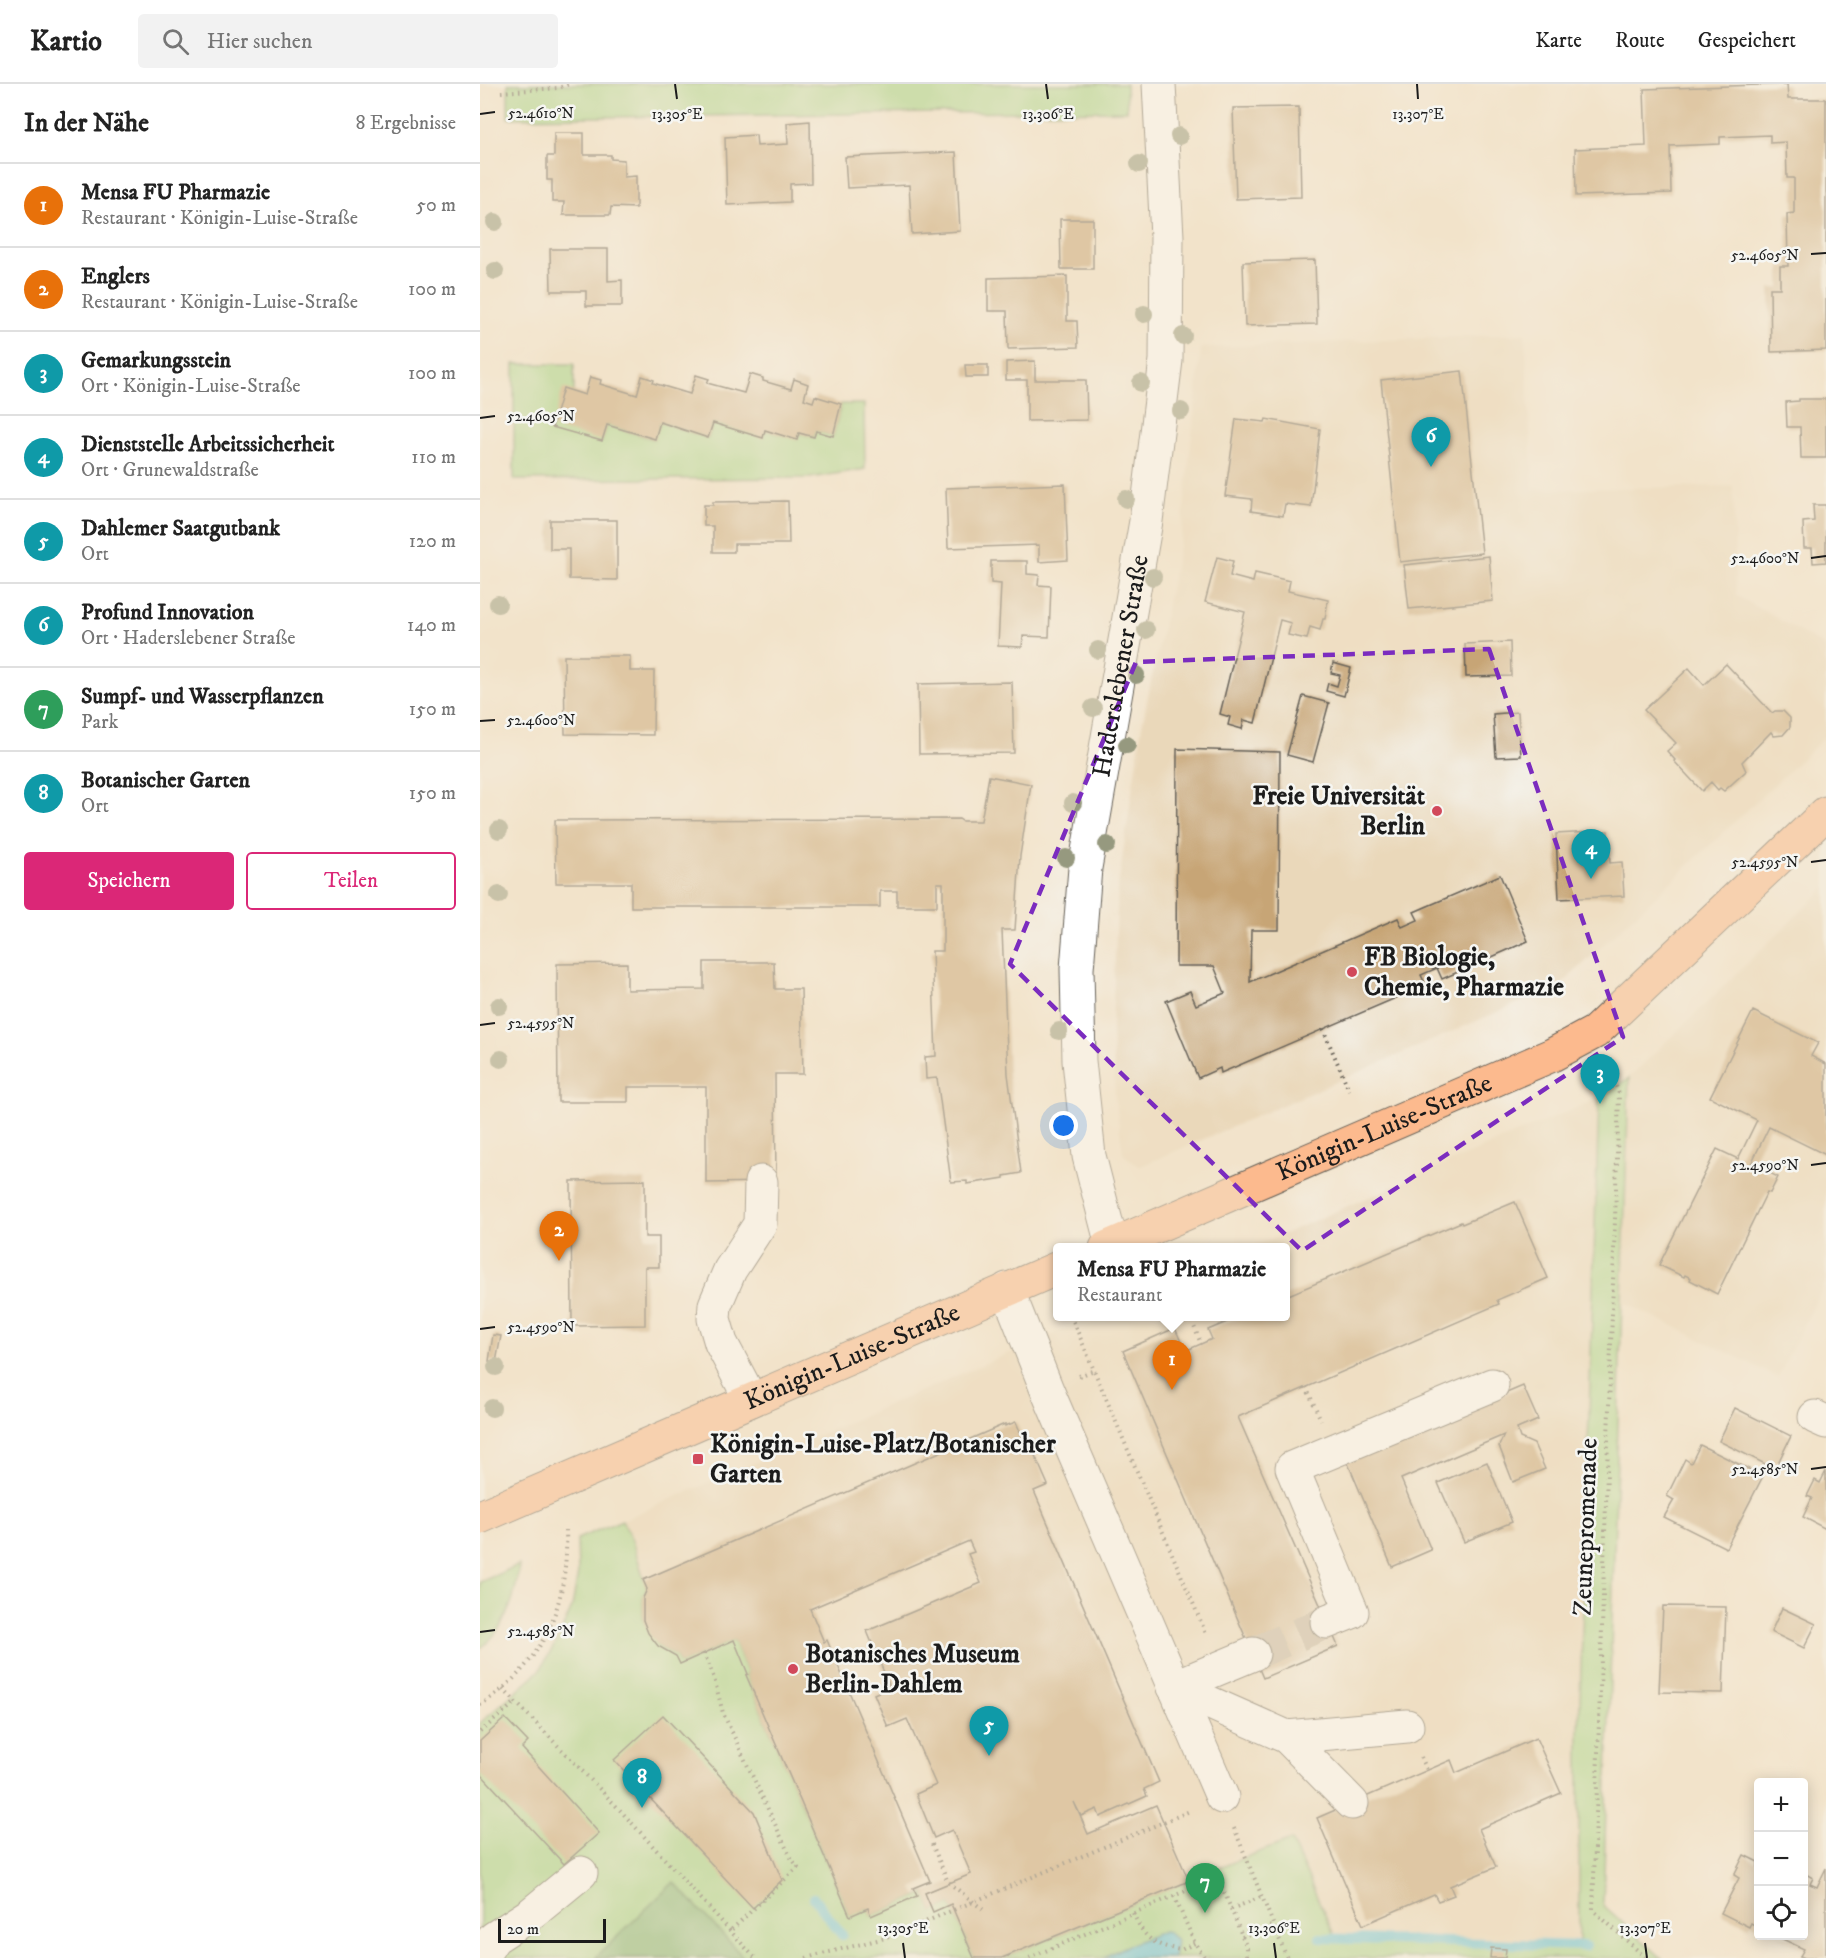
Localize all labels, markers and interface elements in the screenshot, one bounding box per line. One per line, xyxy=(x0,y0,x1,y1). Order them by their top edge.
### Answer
search box xyxy=(138,14,558,68)
text: Kartio xyxy=(30,24,102,59)
icon: search xyxy=(159,25,192,58)
text: Hier suchen xyxy=(207,28,312,55)
text: Karte xyxy=(1535,28,1582,54)
text: Route xyxy=(1615,28,1665,54)
text: Gespeichert xyxy=(1698,28,1796,54)
text: 52.4610°N xyxy=(508,104,574,123)
text: 13.305°E xyxy=(651,105,703,124)
text: 13.306°E xyxy=(1022,105,1074,124)
text: 13.307°E xyxy=(1392,105,1444,124)
text: In der Nähe xyxy=(24,107,149,140)
text: 8 Ergebnisse xyxy=(356,111,456,136)
text: Mensa FU Pharmazie xyxy=(81,179,270,206)
text: 1 xyxy=(40,193,47,218)
text: 50 m xyxy=(416,193,456,218)
text: Restaurant · Königin-Luise-Straße xyxy=(81,206,358,231)
text: 52.4605°N xyxy=(1731,246,1799,265)
text: Englers xyxy=(81,263,150,290)
text: 2 xyxy=(39,277,48,302)
text: 100 m xyxy=(408,277,456,302)
text: Restaurant · Königin-Luise-Straße xyxy=(81,290,358,315)
text: Gemarkungsstein xyxy=(81,347,231,374)
text: 3 xyxy=(40,361,47,386)
text: 100 m xyxy=(408,361,456,386)
text: Ort · Königin-Luise-Straße xyxy=(81,374,301,399)
text: 52.4605°N xyxy=(507,407,575,426)
pin: 6 xyxy=(1412,418,1450,467)
text: Dienststelle Arbeitssicherheit xyxy=(81,431,334,458)
text: 4 xyxy=(38,445,49,470)
text: 110 m xyxy=(411,445,456,470)
text: Ort · Grunewaldstraße xyxy=(81,458,259,483)
text: Dahlemer Saatgutbank xyxy=(81,515,280,542)
text: 5 xyxy=(39,529,48,554)
text: 120 m xyxy=(409,529,456,554)
text: Ort xyxy=(81,542,109,567)
text: 52.4600°N xyxy=(1731,549,1799,568)
street label: Haderslebener Straße xyxy=(1085,552,1156,780)
text: Profund Innovation xyxy=(81,599,254,626)
text: 6 xyxy=(38,613,49,638)
text: 140 m xyxy=(407,613,456,638)
text: Ort · Haderslebener Straße xyxy=(81,626,296,651)
text: Sumpf- und Wasserpflanzen xyxy=(81,683,324,710)
text: 7 xyxy=(38,697,49,722)
text: 150 m xyxy=(409,697,456,722)
text: Park xyxy=(81,710,118,735)
text: 52.4600°N xyxy=(507,711,575,730)
text: Botanischer Garten xyxy=(81,767,250,794)
place label: Freie Universität Berlin xyxy=(1252,780,1426,843)
text: 8 xyxy=(38,781,49,806)
text: 150 m xyxy=(409,781,456,806)
text: Ort xyxy=(81,794,109,819)
marker: Freie Universität Berlin xyxy=(1430,804,1444,818)
pin: 4 xyxy=(1572,830,1610,879)
button: Speichern xyxy=(24,852,234,910)
button: Teilen xyxy=(246,852,456,910)
text: 52.4595°N xyxy=(1732,853,1798,872)
place label: FB Biologie, Chemie, Pharmazie xyxy=(1364,941,1564,1004)
marker: FB Biologie, Chemie, Pharmazie xyxy=(1345,965,1359,979)
text: 52.4595°N xyxy=(508,1014,574,1033)
pin: 3 xyxy=(1580,1054,1620,1104)
street label: Königin-Luise-Straße xyxy=(1271,1067,1497,1189)
your location xyxy=(1049,1111,1078,1140)
text: 52.4590°N xyxy=(1731,1156,1799,1175)
pin: 2 xyxy=(540,1212,578,1261)
popup xyxy=(1053,1243,1290,1321)
text: Mensa FU Pharmazie xyxy=(1077,1256,1266,1283)
text: Restaurant xyxy=(1077,1283,1162,1308)
street label: Königin-Luise-Straße xyxy=(739,1296,965,1418)
text: 52.4590°N xyxy=(507,1318,575,1337)
pin: 1 xyxy=(1152,1340,1192,1390)
place label: Königin-Luise-Platz/Botanischer Garten xyxy=(710,1428,1056,1491)
street label: Zeunepromenade xyxy=(1566,1437,1606,1617)
marker: Königin-Luise-Platz/Botanischer Garten xyxy=(691,1452,705,1466)
text: 52.4585°N xyxy=(1732,1460,1798,1479)
text: 52.4585°N xyxy=(508,1622,574,1641)
place label: Botanisches Museum Berlin-Dahlem xyxy=(805,1638,1020,1701)
marker: Botanisches Museum Berlin-Dahlem xyxy=(786,1662,800,1676)
pin: 5 xyxy=(970,1706,1008,1756)
pin: 8 xyxy=(622,1758,662,1808)
map controls xyxy=(1754,1778,1808,1940)
button: + xyxy=(1754,1778,1808,1832)
button: − xyxy=(1754,1832,1808,1886)
pin: 7 xyxy=(1186,1864,1224,1913)
button: locate xyxy=(1754,1886,1808,1940)
scale bar xyxy=(498,1916,606,1944)
text: 20 m xyxy=(507,1919,539,1939)
text: 13.305°E xyxy=(877,1919,929,1938)
text: 13.306°E xyxy=(1248,1919,1300,1938)
text: 13.307°E xyxy=(1619,1919,1671,1938)

